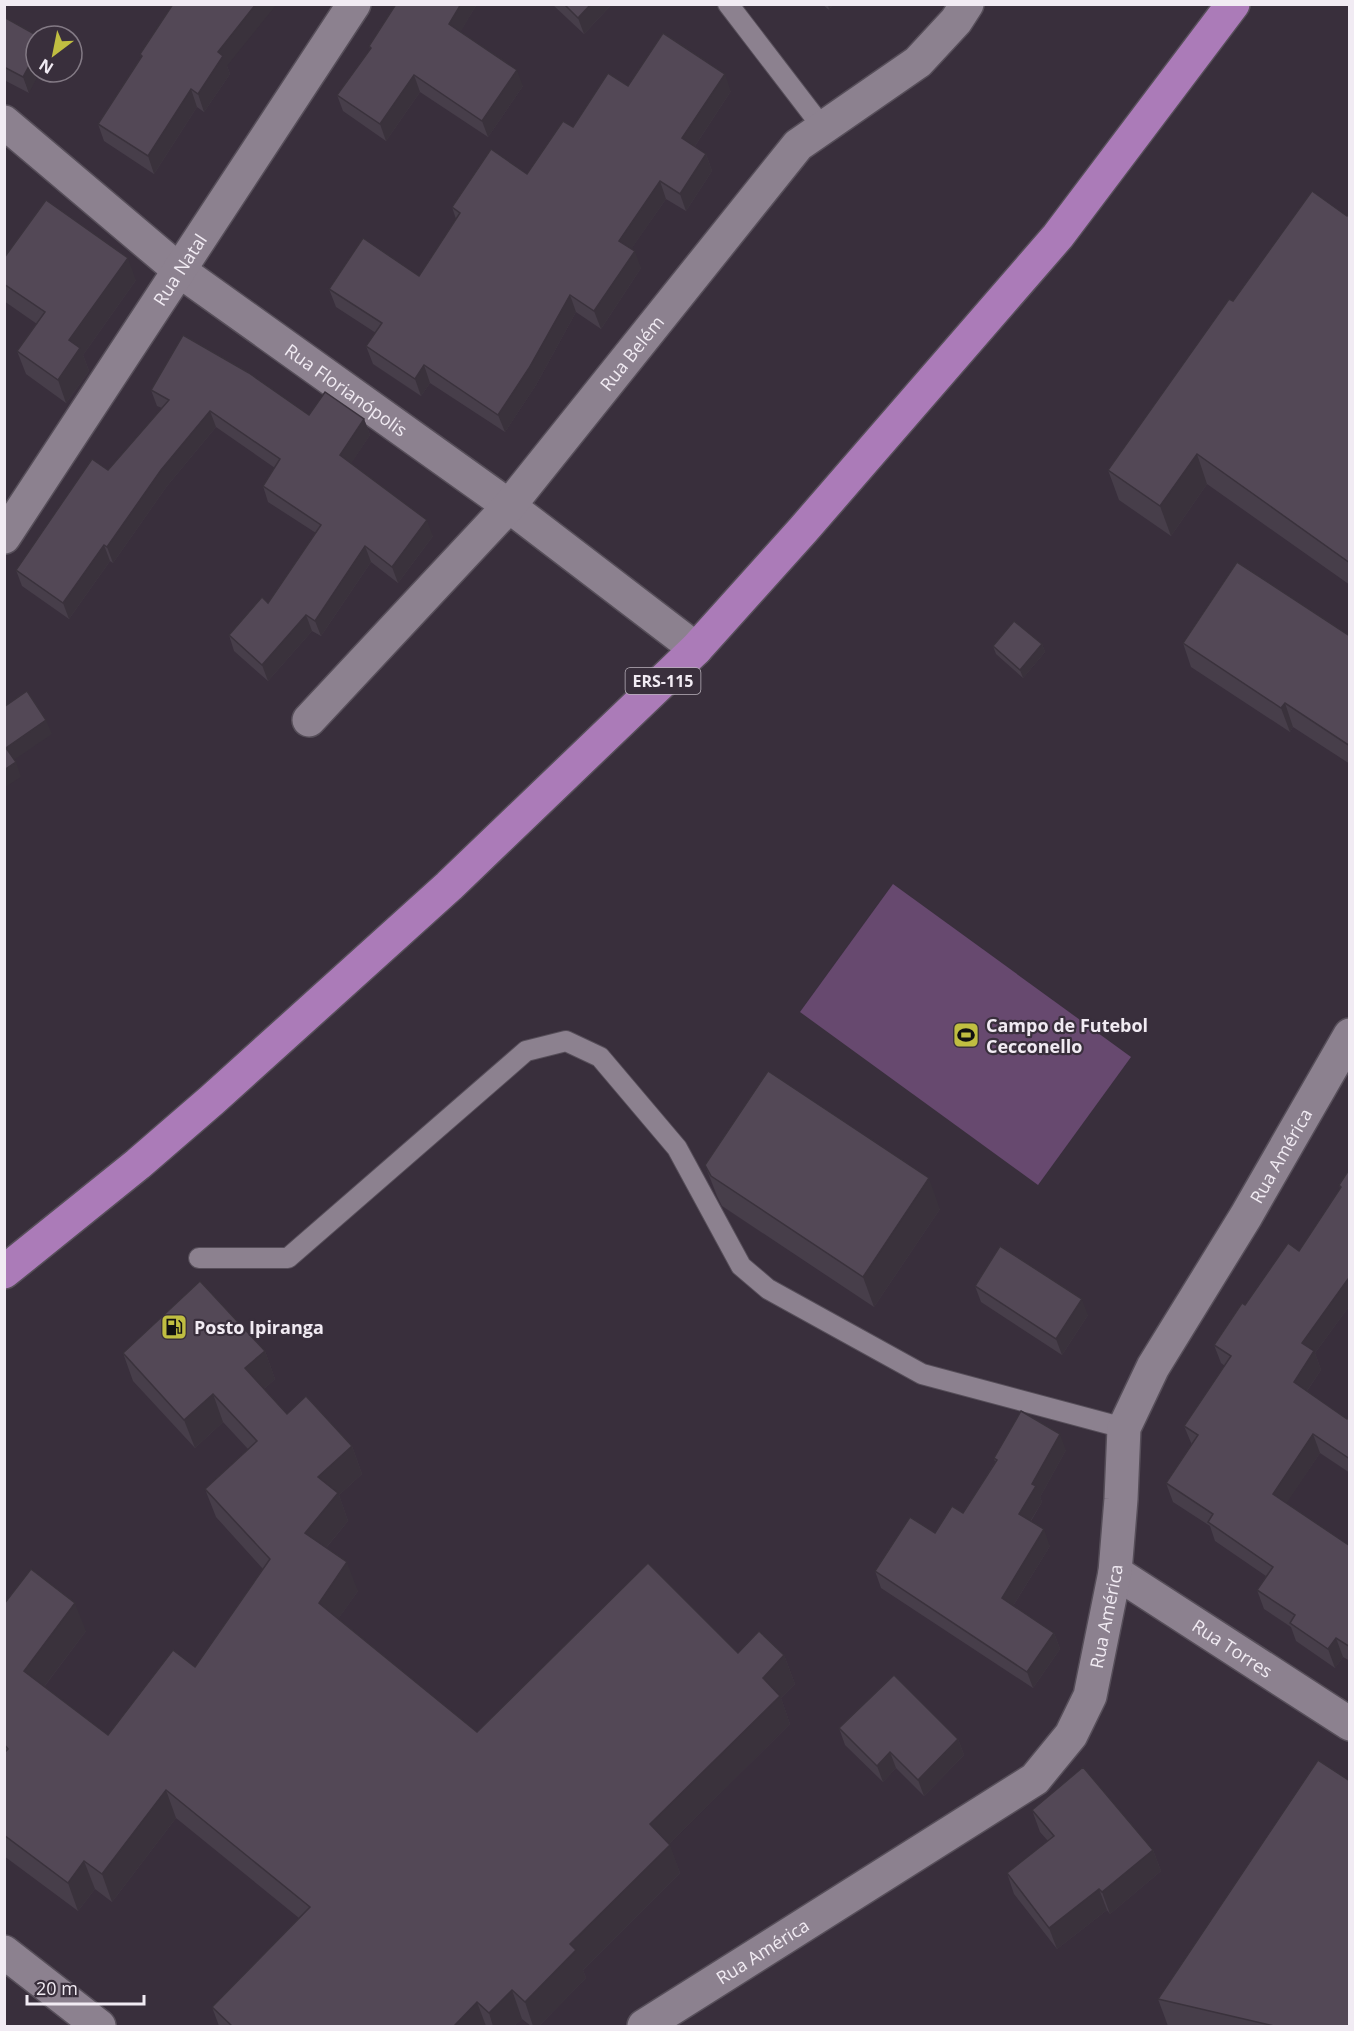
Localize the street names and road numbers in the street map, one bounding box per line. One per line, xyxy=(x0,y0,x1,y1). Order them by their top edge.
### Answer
street label: Rua Natal xyxy=(147,229,212,310)
street label: Rua Belém xyxy=(594,310,669,396)
street label: Rua Florianópolis xyxy=(280,338,412,442)
road number: ERS-115 xyxy=(626,668,700,694)
street label: Rua América xyxy=(1244,1104,1317,1207)
street label: Rua América xyxy=(1084,1563,1128,1670)
street label: Rua Torres xyxy=(1188,1613,1277,1683)
street label: Rua América xyxy=(711,1913,813,1990)

